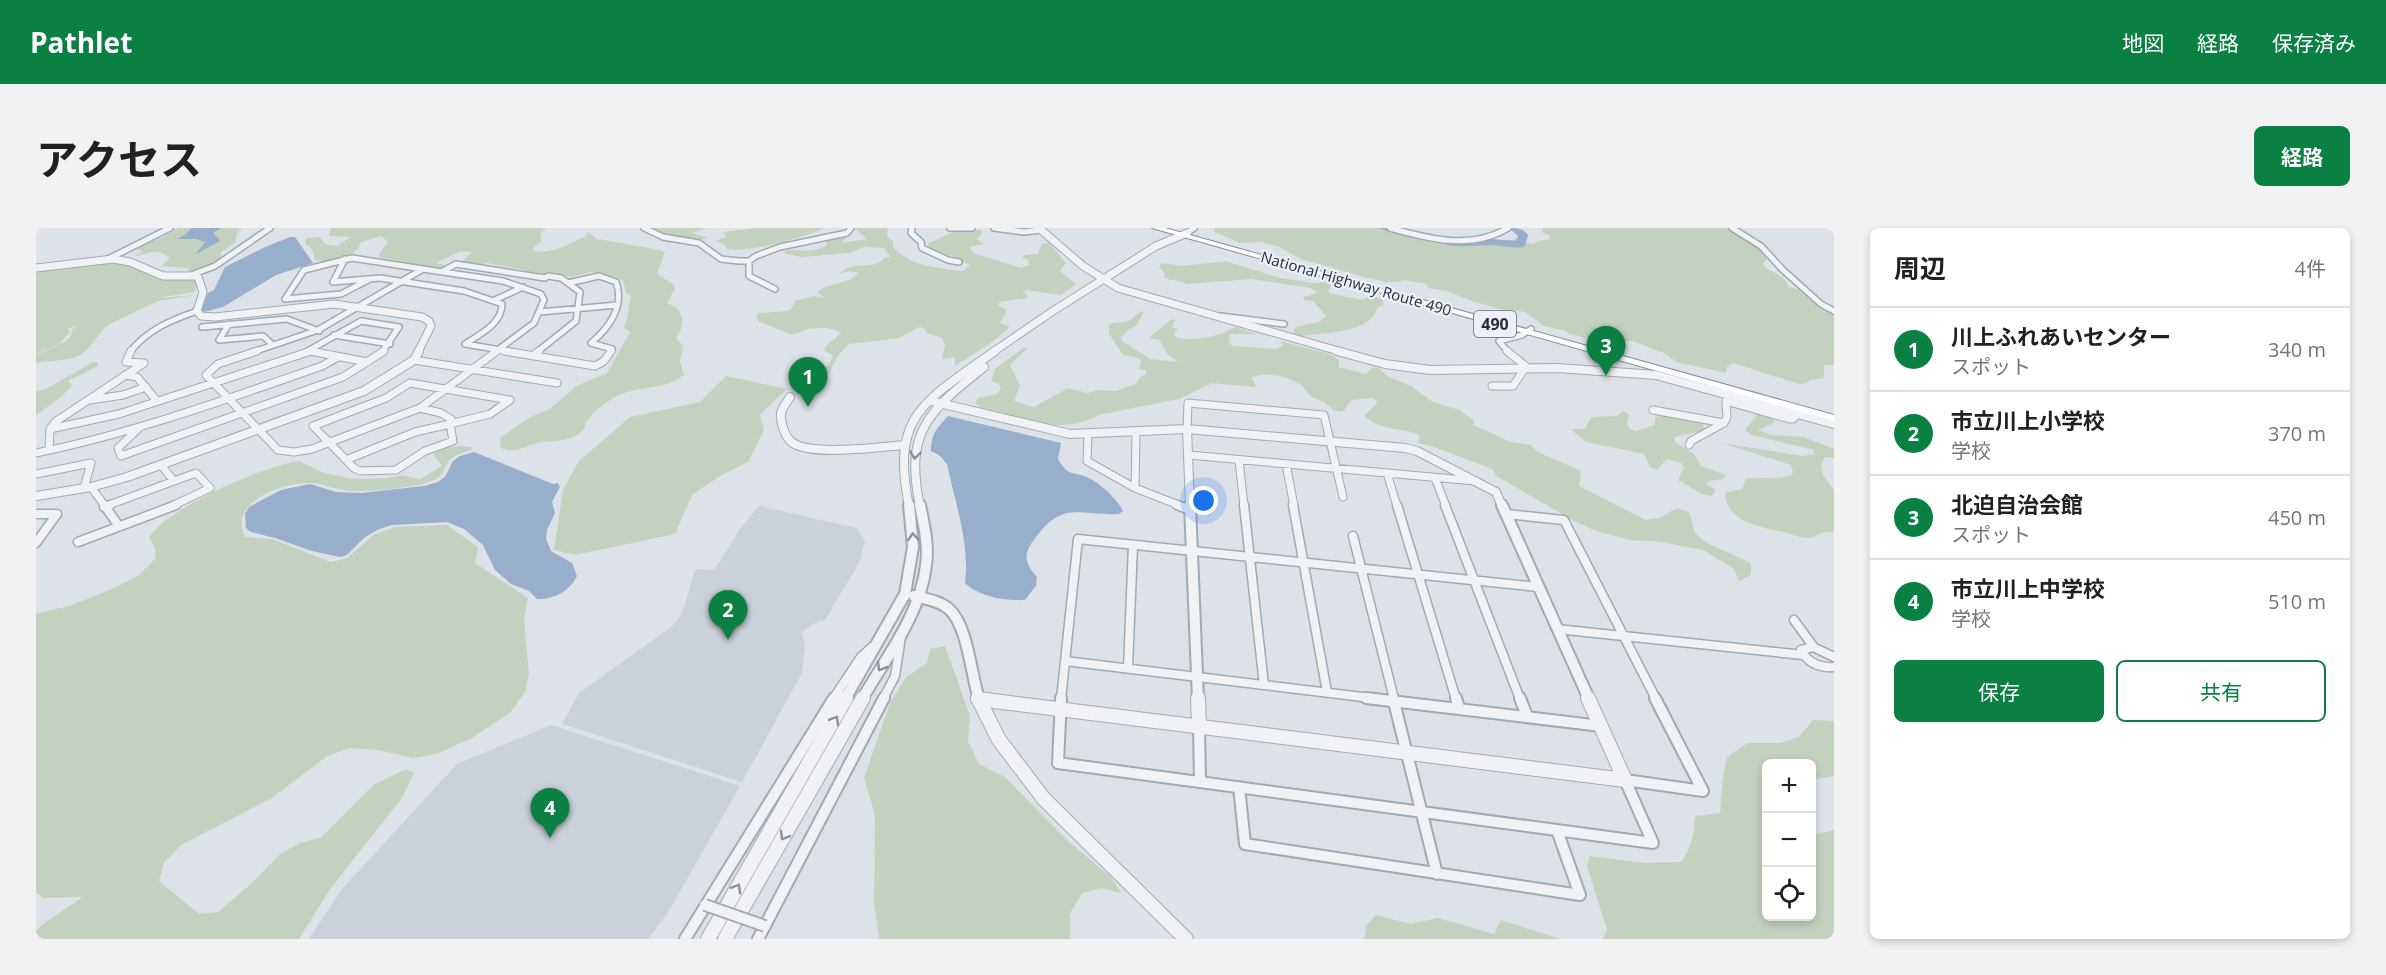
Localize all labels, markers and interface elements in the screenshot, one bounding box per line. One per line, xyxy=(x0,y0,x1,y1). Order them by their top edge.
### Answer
text: Pathlet xyxy=(30,23,132,61)
text: 地図 xyxy=(2122,29,2164,57)
text: 経路 xyxy=(2197,29,2239,57)
text: 保存済み xyxy=(2272,29,2356,57)
button: 経路 xyxy=(2254,126,2350,186)
text: アクセス xyxy=(36,130,202,187)
street label: National Highway Route 490 xyxy=(1259,246,1454,320)
text: 周辺 xyxy=(1894,250,1946,286)
text: 4件 xyxy=(2295,255,2326,282)
road number: 490 xyxy=(1474,311,1516,337)
text: 川上ふれあいセンター xyxy=(1951,321,2171,351)
pin: 3 xyxy=(1586,326,1626,376)
text: 1 xyxy=(1908,336,1919,363)
text: 340 m xyxy=(2268,336,2326,363)
text: スポット xyxy=(1951,353,2031,380)
pin: 1 xyxy=(788,358,828,407)
text: 市立川上小学校 xyxy=(1951,405,2105,435)
text: 2 xyxy=(1908,420,1919,447)
text: 370 m xyxy=(2268,420,2326,447)
text: 学校 xyxy=(1951,437,1991,464)
one-way arrow xyxy=(909,450,921,459)
your location xyxy=(1189,486,1218,515)
text: 北迫自治会館 xyxy=(1951,489,2083,519)
text: 3 xyxy=(1908,504,1919,531)
text: 450 m xyxy=(2268,504,2326,531)
text: スポット xyxy=(1951,521,2031,548)
one-way arrow xyxy=(906,532,919,541)
text: 市立川上中学校 xyxy=(1951,573,2105,603)
text: 4 xyxy=(1908,588,1919,615)
text: 510 m xyxy=(2268,588,2326,615)
pin: 2 xyxy=(708,590,748,640)
text: 学校 xyxy=(1951,605,1991,632)
button: 保存 xyxy=(1894,660,2104,722)
button: 共有 xyxy=(2116,660,2326,722)
one-way arrow xyxy=(876,661,888,671)
one-way arrow xyxy=(828,716,839,726)
map controls xyxy=(1762,759,1816,921)
button: + xyxy=(1762,759,1816,813)
pin: 4 xyxy=(530,788,570,838)
button: − xyxy=(1762,813,1816,867)
one-way arrow xyxy=(779,830,791,840)
button: locate xyxy=(1762,867,1816,921)
one-way arrow xyxy=(730,884,741,894)

